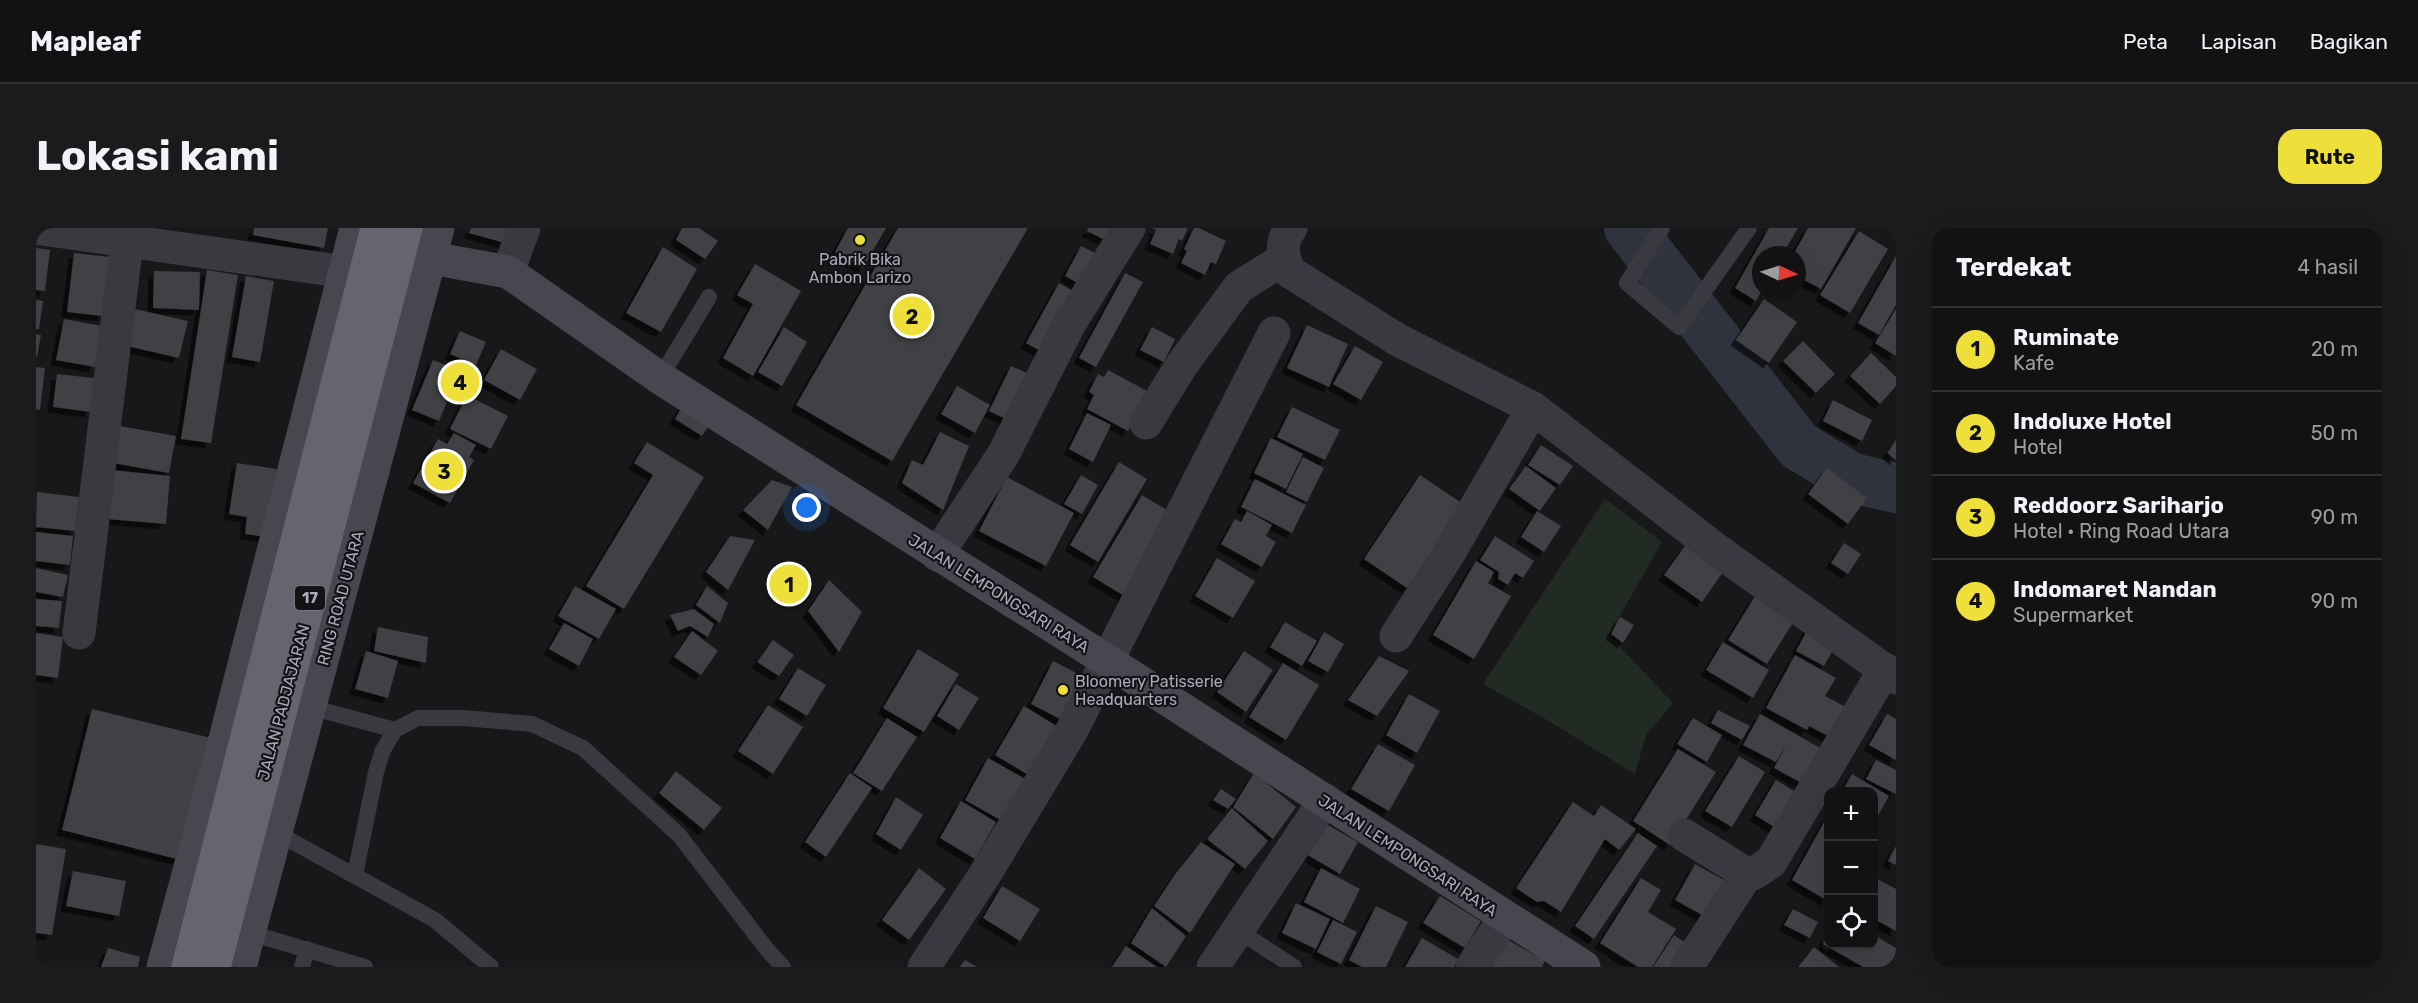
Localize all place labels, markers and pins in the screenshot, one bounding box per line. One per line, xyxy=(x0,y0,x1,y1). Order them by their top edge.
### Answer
marker: Pabrik Bika Ambon Larizo xyxy=(853,233,867,247)
place label: Pabrik Bika Ambon Larizo xyxy=(809,250,911,287)
pin: 2 xyxy=(892,294,932,338)
pin: 4 xyxy=(440,360,480,404)
pin: 3 xyxy=(424,448,464,494)
pin: 1 xyxy=(770,562,808,606)
place label: Bloomery Patisserie Headquarters xyxy=(1075,672,1223,709)
marker: Bloomery Patisserie Headquarters xyxy=(1056,683,1070,697)

